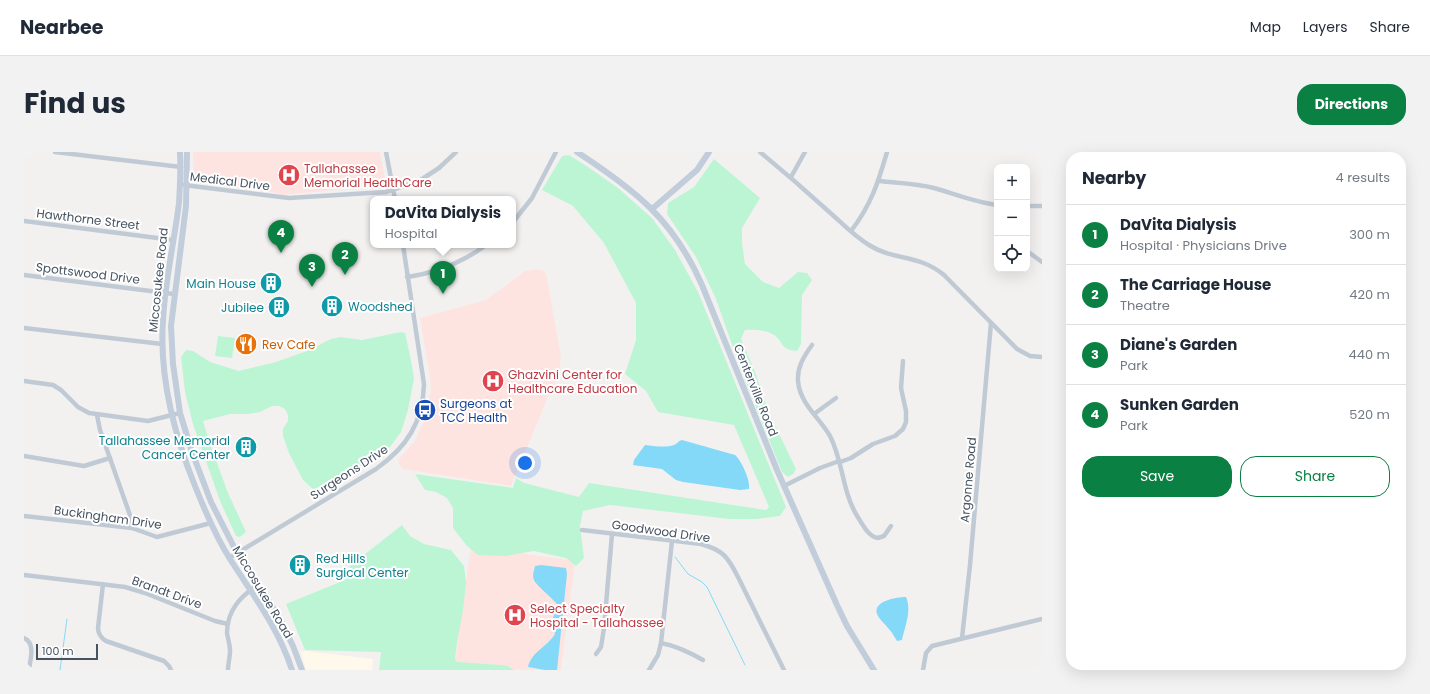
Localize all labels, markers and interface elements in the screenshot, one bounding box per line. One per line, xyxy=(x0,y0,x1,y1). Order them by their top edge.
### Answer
text: Nearbee xyxy=(20,14,103,41)
text: Map xyxy=(1250,17,1281,37)
text: Layers xyxy=(1303,17,1347,37)
text: Share xyxy=(1369,17,1410,37)
text: Find us xyxy=(24,84,126,123)
button: Directions xyxy=(1297,84,1406,125)
place label: Tallahassee Memorial HealthCare xyxy=(304,160,432,191)
hospital icon: Tallahassee Memorial HealthCare xyxy=(276,162,302,188)
map controls xyxy=(994,164,1030,272)
button: + xyxy=(994,164,1030,200)
text: Nearby xyxy=(1082,166,1146,190)
street label: Medical Drive xyxy=(189,168,271,194)
text: 4 results xyxy=(1336,168,1390,187)
popup xyxy=(370,196,516,248)
button: − xyxy=(994,200,1030,236)
text: DaVita Dialysis xyxy=(385,202,501,223)
street label: Hawthorne Street xyxy=(35,204,141,234)
text: DaVita Dialysis xyxy=(1120,214,1237,235)
pin: 4 xyxy=(268,220,294,253)
text: Hospital xyxy=(385,224,438,243)
text: 1 xyxy=(1093,225,1097,244)
text: 300 m xyxy=(1349,225,1390,244)
street label: Miccosukee Road xyxy=(144,227,172,333)
button: locate xyxy=(994,236,1030,272)
text: Hospital · Physicians Drive xyxy=(1120,236,1287,255)
pin: 2 xyxy=(332,242,358,275)
pin: 3 xyxy=(299,254,325,287)
street label: Spottswood Drive xyxy=(35,258,141,288)
pin: 1 xyxy=(430,261,456,294)
building icon: Main House xyxy=(258,270,284,296)
text: The Carriage House xyxy=(1120,274,1271,295)
place label: Main House xyxy=(186,275,256,292)
text: 2 xyxy=(1091,285,1099,304)
text: 420 m xyxy=(1349,285,1390,304)
building icon: Woodshed xyxy=(319,293,345,319)
building icon: Jubilee xyxy=(266,294,292,320)
text: Theatre xyxy=(1120,296,1170,315)
place label: Woodshed xyxy=(348,298,413,315)
place label: Jubilee xyxy=(221,299,264,316)
restaurant icon: Rev Cafe xyxy=(233,331,259,357)
text: Diane's Garden xyxy=(1120,334,1237,355)
place label: Rev Cafe xyxy=(262,336,315,353)
street label: Centerville Road xyxy=(730,341,782,439)
text: 3 xyxy=(1091,345,1099,364)
text: 440 m xyxy=(1349,345,1390,364)
text: Park xyxy=(1120,356,1148,375)
place label: Ghazvini Center for Healthcare Education xyxy=(508,366,637,397)
hospital icon: Ghazvini Center for Healthcare Education xyxy=(480,368,506,394)
text: Sunken Garden xyxy=(1120,394,1239,415)
place label: Surgeons at TCC Health xyxy=(440,395,512,426)
bus stop icon: Surgeons at TCC Health xyxy=(412,397,438,423)
text: 4 xyxy=(1091,405,1099,424)
text: 520 m xyxy=(1349,405,1390,424)
text: Park xyxy=(1120,416,1148,435)
place label: Tallahassee Memorial Cancer Center xyxy=(99,432,231,463)
building icon: Tallahassee Memorial Cancer Center xyxy=(233,434,259,460)
street label: Argonne Road xyxy=(956,437,980,523)
street label: Surgeons Drive xyxy=(307,440,391,504)
your location xyxy=(515,453,535,473)
button: Save xyxy=(1082,456,1232,497)
button: Share xyxy=(1240,456,1390,497)
street label: Buckingham Drive xyxy=(53,501,163,533)
street label: Goodwood Drive xyxy=(611,516,711,546)
street label: Miccosukee Road xyxy=(229,543,297,641)
place label: Red Hills Surgical Center xyxy=(316,550,409,581)
building icon: Red Hills Surgical Center xyxy=(287,552,313,578)
street label: Brandt Drive xyxy=(130,571,204,613)
place label: Select Specialty Hospital - Tallahassee xyxy=(530,600,664,631)
hospital icon: Select Specialty Hospital - Tallahassee xyxy=(502,602,528,628)
scale bar xyxy=(36,642,98,661)
text: 100 m xyxy=(42,643,74,659)

